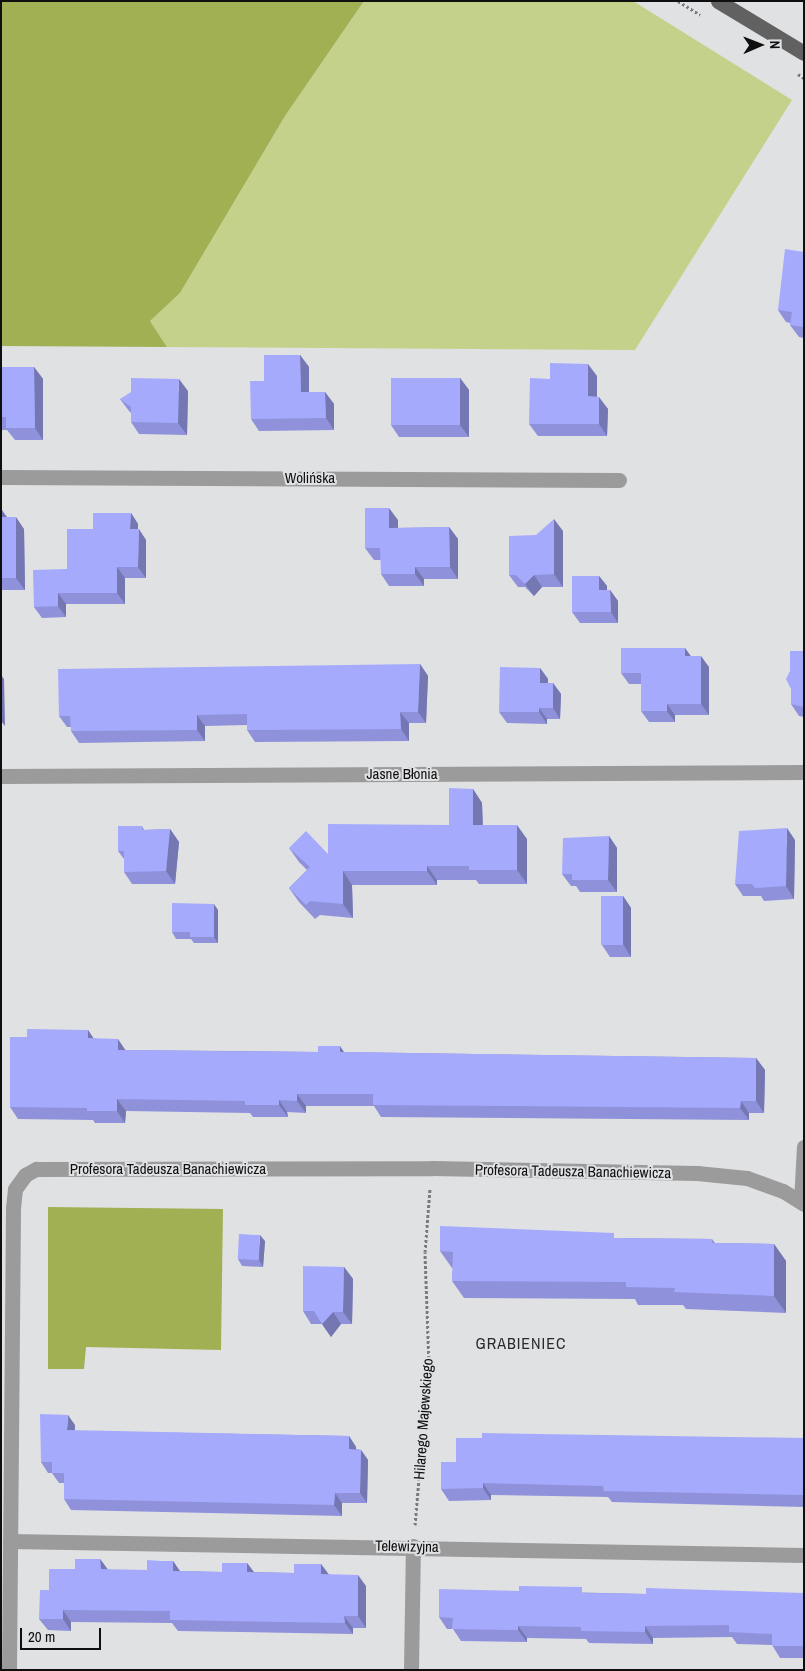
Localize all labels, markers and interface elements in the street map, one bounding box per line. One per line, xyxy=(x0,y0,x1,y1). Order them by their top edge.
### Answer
north arrow xyxy=(735,20,785,70)
text: N xyxy=(766,40,784,49)
street label: Wolińska xyxy=(285,469,335,487)
street label: Jasne Błonia xyxy=(366,765,438,783)
street label: Profesora Tadeusza Banachiewicza xyxy=(70,1160,266,1178)
street label: Profesora Tadeusza Banachiewicza xyxy=(475,1160,671,1182)
district label: GRABIENIEC xyxy=(474,1333,568,1353)
street label: Hilarego Majewskiego xyxy=(410,1358,436,1480)
street label: Telewizyjna xyxy=(375,1536,439,1556)
scale bar xyxy=(22,1618,104,1650)
text: 20 m xyxy=(28,1626,55,1647)

